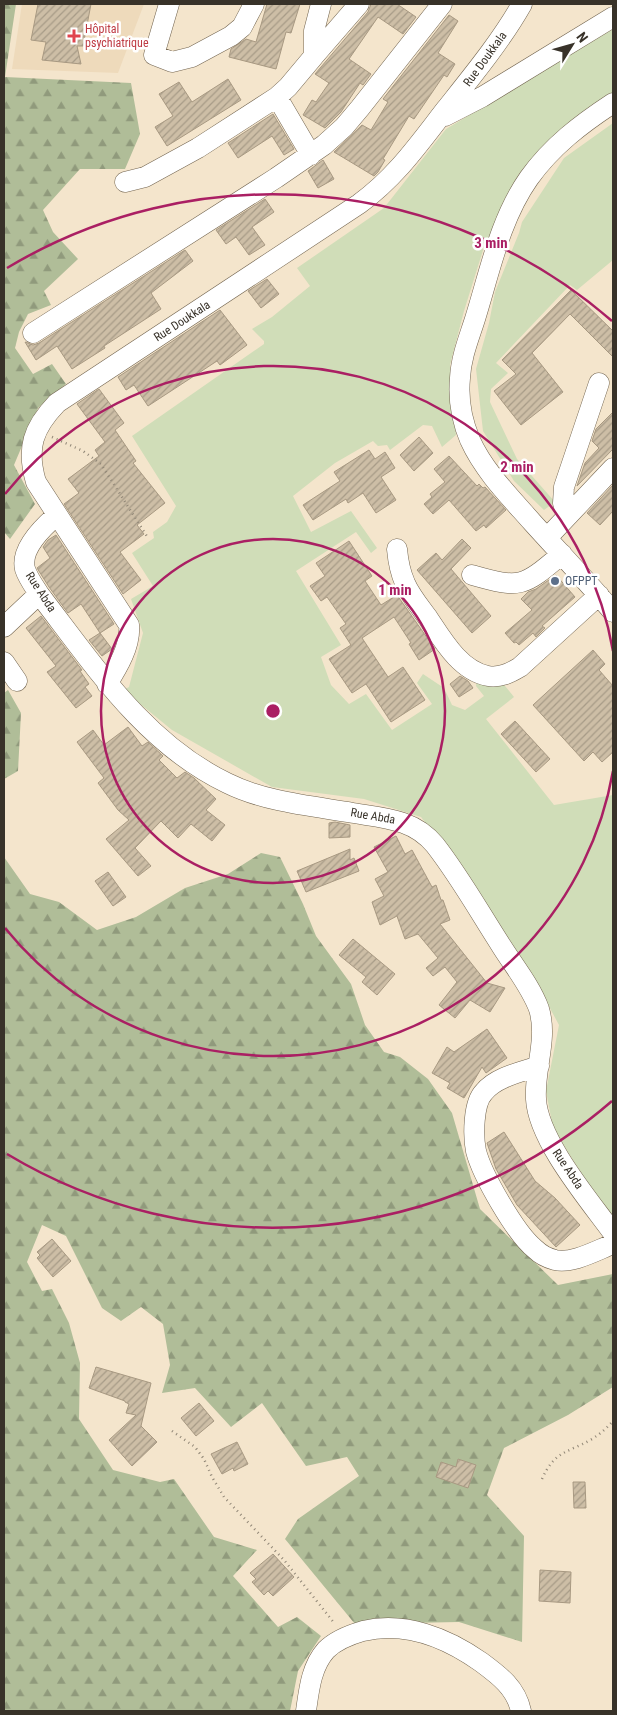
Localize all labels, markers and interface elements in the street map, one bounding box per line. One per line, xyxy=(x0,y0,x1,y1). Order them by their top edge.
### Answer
north arrow xyxy=(547,20,597,70)
place label: Hôpital psychiatrique xyxy=(85,22,149,50)
marker: Hôpital psychiatrique xyxy=(67,29,81,43)
street label: Rue Doukkala xyxy=(460,29,510,89)
text: N xyxy=(573,29,591,45)
text: 3 min xyxy=(474,234,508,252)
street label: Rue Doukkala xyxy=(151,297,213,344)
text: 2 min xyxy=(500,458,534,476)
street label: Rue Abda xyxy=(23,569,59,615)
place label: OFPPT xyxy=(565,574,598,588)
marker: OFPPT xyxy=(549,575,561,587)
text: 1 min xyxy=(378,581,412,599)
centre of rings xyxy=(264,702,282,720)
street label: Rue Abda xyxy=(350,805,397,827)
street label: Rue Abda xyxy=(550,1146,587,1192)

